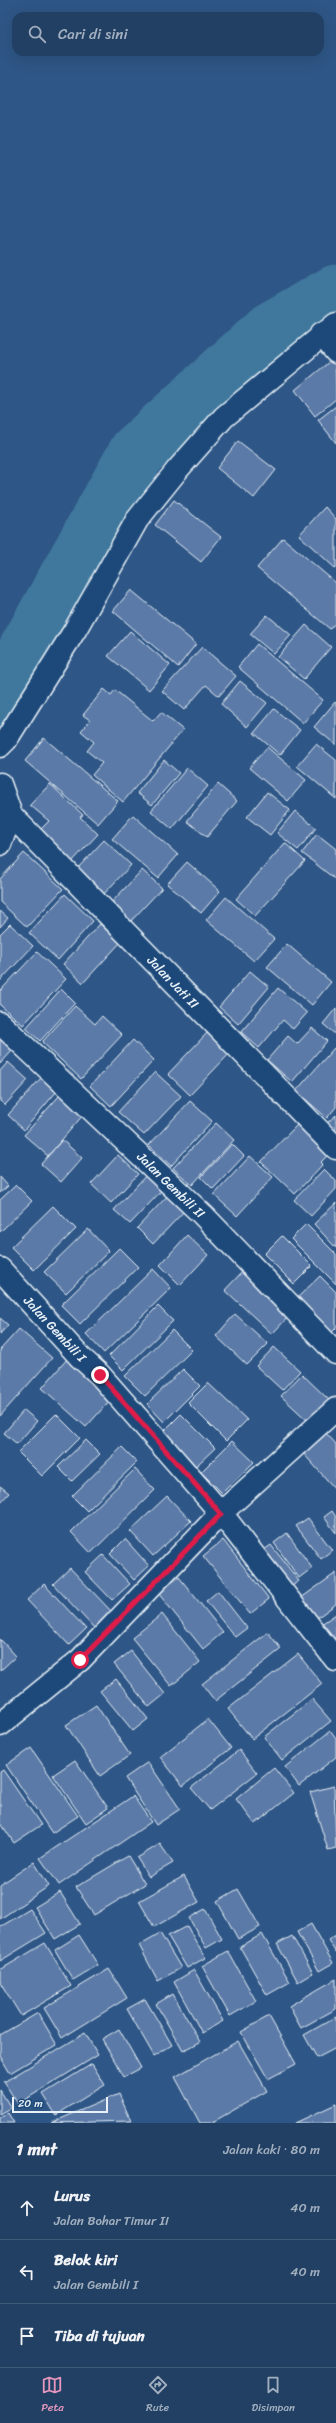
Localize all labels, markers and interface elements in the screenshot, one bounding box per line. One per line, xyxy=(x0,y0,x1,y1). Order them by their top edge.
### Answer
search box xyxy=(12,12,324,56)
text: Cari di sini xyxy=(58,21,128,47)
icon: search xyxy=(26,23,48,45)
street label: Jalan Jati II xyxy=(141,949,205,1014)
street label: Jalan Gembili II xyxy=(131,1145,211,1224)
street label: Jalan Gembili I xyxy=(17,1290,93,1368)
route end xyxy=(91,1366,109,1384)
route start xyxy=(71,1651,89,1669)
text: 20 m xyxy=(18,2094,43,2113)
scale bar xyxy=(12,2095,108,2114)
text: 1 mnt xyxy=(16,2134,57,2164)
text: Jalan kaki · 80 m xyxy=(223,2138,320,2161)
text: Lurus xyxy=(54,2183,90,2209)
text: 40 m xyxy=(290,2196,320,2219)
icon: ahead xyxy=(16,2197,38,2219)
text: Jalan Bohar Timur II xyxy=(54,2209,169,2232)
text: Belok kiri xyxy=(54,2247,117,2273)
text: 40 m xyxy=(290,2260,320,2283)
icon: left xyxy=(16,2261,38,2283)
text: Jalan Gembili I xyxy=(54,2273,138,2296)
text: Tiba di tujuan xyxy=(54,2323,145,2349)
icon: arrive xyxy=(16,2325,38,2347)
tab: Peta xyxy=(41,2374,64,2417)
tab: Rute xyxy=(146,2374,169,2417)
tab: Disimpan xyxy=(251,2374,295,2417)

